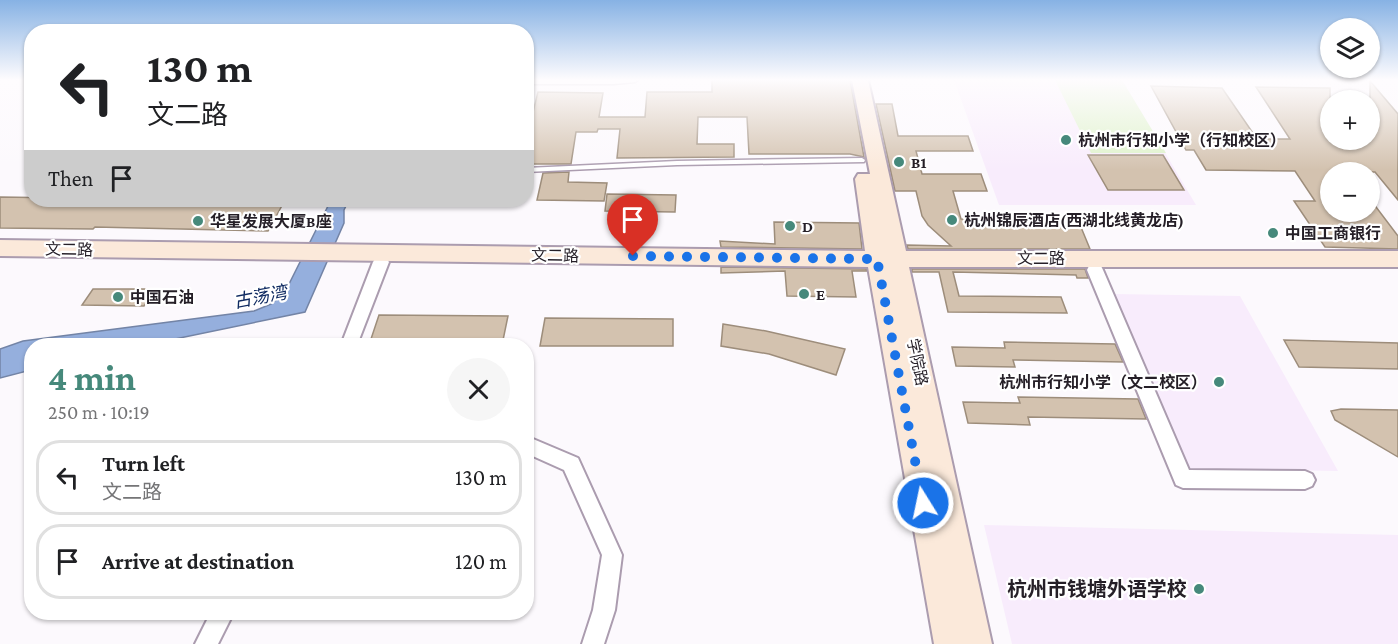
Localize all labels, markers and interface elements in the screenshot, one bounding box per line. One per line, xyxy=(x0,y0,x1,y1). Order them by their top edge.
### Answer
map controls xyxy=(1320,18,1380,222)
button: layers xyxy=(1320,18,1380,78)
text: 130 m xyxy=(147,44,252,91)
icon: left xyxy=(48,48,126,126)
button: + xyxy=(1320,90,1380,150)
text: 文二路 xyxy=(147,100,228,130)
place label: 杭州市行知小学（行知校区） xyxy=(1078,131,1286,149)
marker: 杭州市行知小学（行知校区） xyxy=(1059,133,1073,147)
place label: B1 xyxy=(911,154,926,171)
marker: B1 xyxy=(892,155,906,169)
icon: arrive xyxy=(105,162,138,195)
button: − xyxy=(1320,162,1380,222)
text: Then xyxy=(48,166,93,191)
pin xyxy=(607,194,658,256)
icon: arrive xyxy=(616,203,649,236)
place label: 杭州锦辰酒店(西湖北线黄龙店) xyxy=(964,211,1184,230)
place label: 华星发展大厦B座 xyxy=(210,212,331,230)
marker: 杭州锦辰酒店(西湖北线黄龙店) xyxy=(945,213,959,227)
marker: 华星发展大厦B座 xyxy=(191,214,205,228)
place label: D xyxy=(802,218,813,235)
marker: D xyxy=(783,219,797,233)
place label: 中国工商银行 xyxy=(1285,225,1381,242)
marker: 中国工商银行 xyxy=(1266,226,1280,240)
street label: 文二路 xyxy=(45,241,93,258)
street label: 文二路 xyxy=(531,247,579,264)
street label: 文二路 xyxy=(1017,250,1065,267)
water label: 古荡湾 xyxy=(232,281,291,312)
place label: E xyxy=(816,286,825,303)
marker: E xyxy=(797,287,811,301)
place label: 中国石油 xyxy=(130,289,194,306)
marker: 中国石油 xyxy=(111,290,125,304)
street label: 学院路 xyxy=(904,337,931,387)
text: 4 min xyxy=(48,358,136,398)
button: close xyxy=(447,358,510,421)
place label: 杭州市行知小学（文二校区） xyxy=(999,373,1207,391)
marker: 杭州市行知小学（文二校区） xyxy=(1212,375,1226,389)
text: 250 m · 10:19 xyxy=(48,401,150,423)
text: Turn left xyxy=(102,451,185,476)
icon: left xyxy=(51,461,84,494)
text: 130 m xyxy=(455,465,507,490)
position arrow xyxy=(891,471,955,535)
text: 文二路 xyxy=(102,481,162,503)
icon: arrive xyxy=(51,545,84,578)
text: Arrive at destination xyxy=(102,549,294,574)
text: 120 m xyxy=(455,549,507,574)
place label: 杭州市钱塘外语学校 xyxy=(1007,578,1187,600)
marker: 杭州市钱塘外语学校 xyxy=(1192,582,1206,596)

